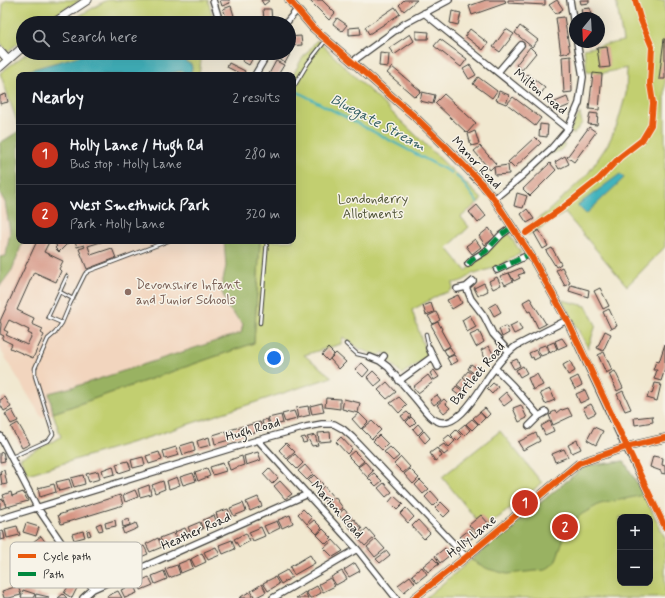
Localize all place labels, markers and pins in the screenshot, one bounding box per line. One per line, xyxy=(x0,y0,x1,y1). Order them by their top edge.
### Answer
place label: Devonshire Infant and Junior Schools xyxy=(136,277,242,309)
marker: Devonshire Infant and Junior Schools xyxy=(123,287,133,297)
pin: 1 xyxy=(512,488,538,518)
pin: 2 xyxy=(552,512,578,542)

